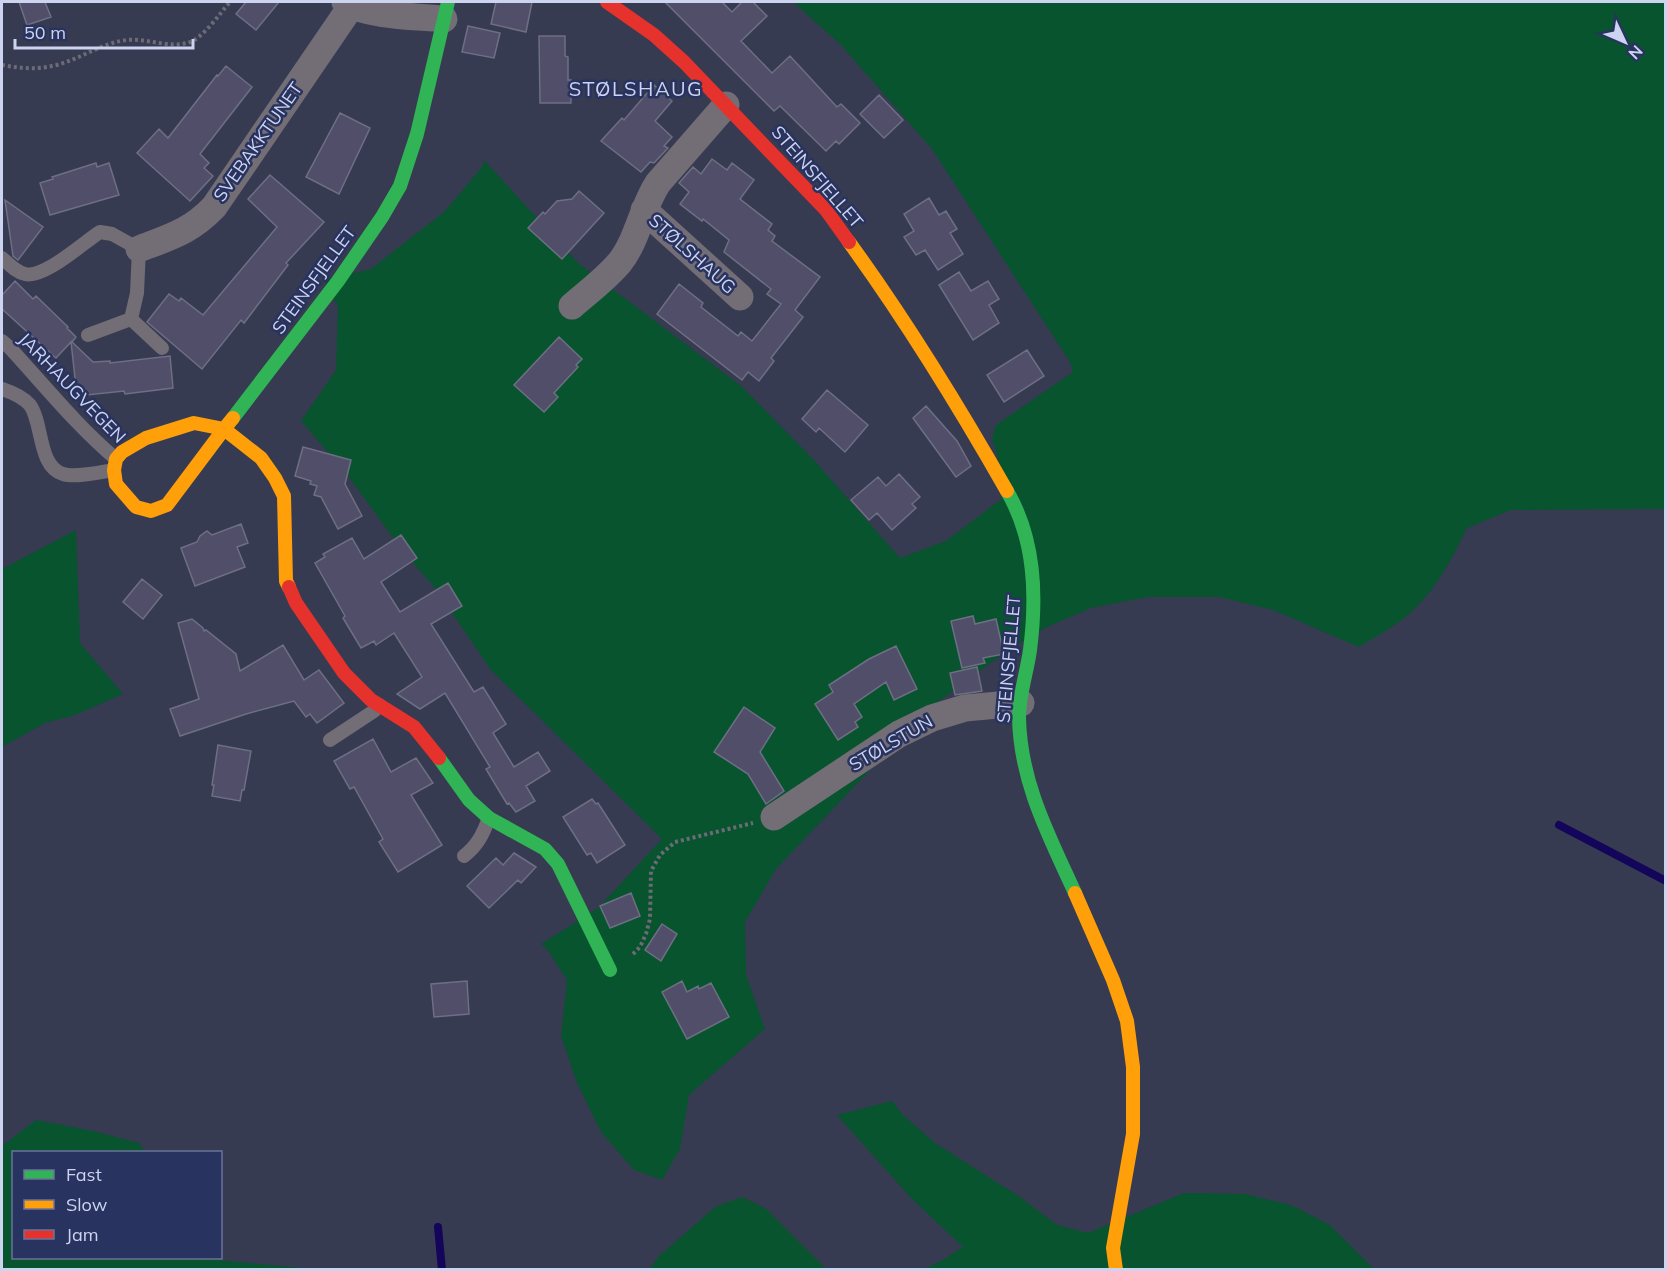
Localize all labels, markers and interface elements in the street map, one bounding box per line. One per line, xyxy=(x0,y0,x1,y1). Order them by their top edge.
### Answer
scale bar xyxy=(15,12,194,50)
north arrow xyxy=(1595,12,1655,72)
text: 50 m xyxy=(24,21,66,44)
text: N xyxy=(1624,41,1647,64)
district label: STØLSHAUG xyxy=(569,76,703,101)
street label: SVEBAKKTUNET xyxy=(208,78,307,206)
street label: STEINSFJELLET xyxy=(767,121,868,233)
street label: STØLSHAUG xyxy=(644,209,740,299)
street label: STEINSFJELLET xyxy=(267,221,361,338)
street label: JARHAUGVEGEN xyxy=(14,328,131,448)
street label: STEINSFJELLET xyxy=(991,594,1026,724)
street label: STØLSTUN xyxy=(845,709,937,776)
legend xyxy=(12,1151,222,1259)
text: Fast xyxy=(66,1163,102,1186)
text: Slow xyxy=(66,1193,108,1216)
text: Jam xyxy=(66,1223,99,1246)

